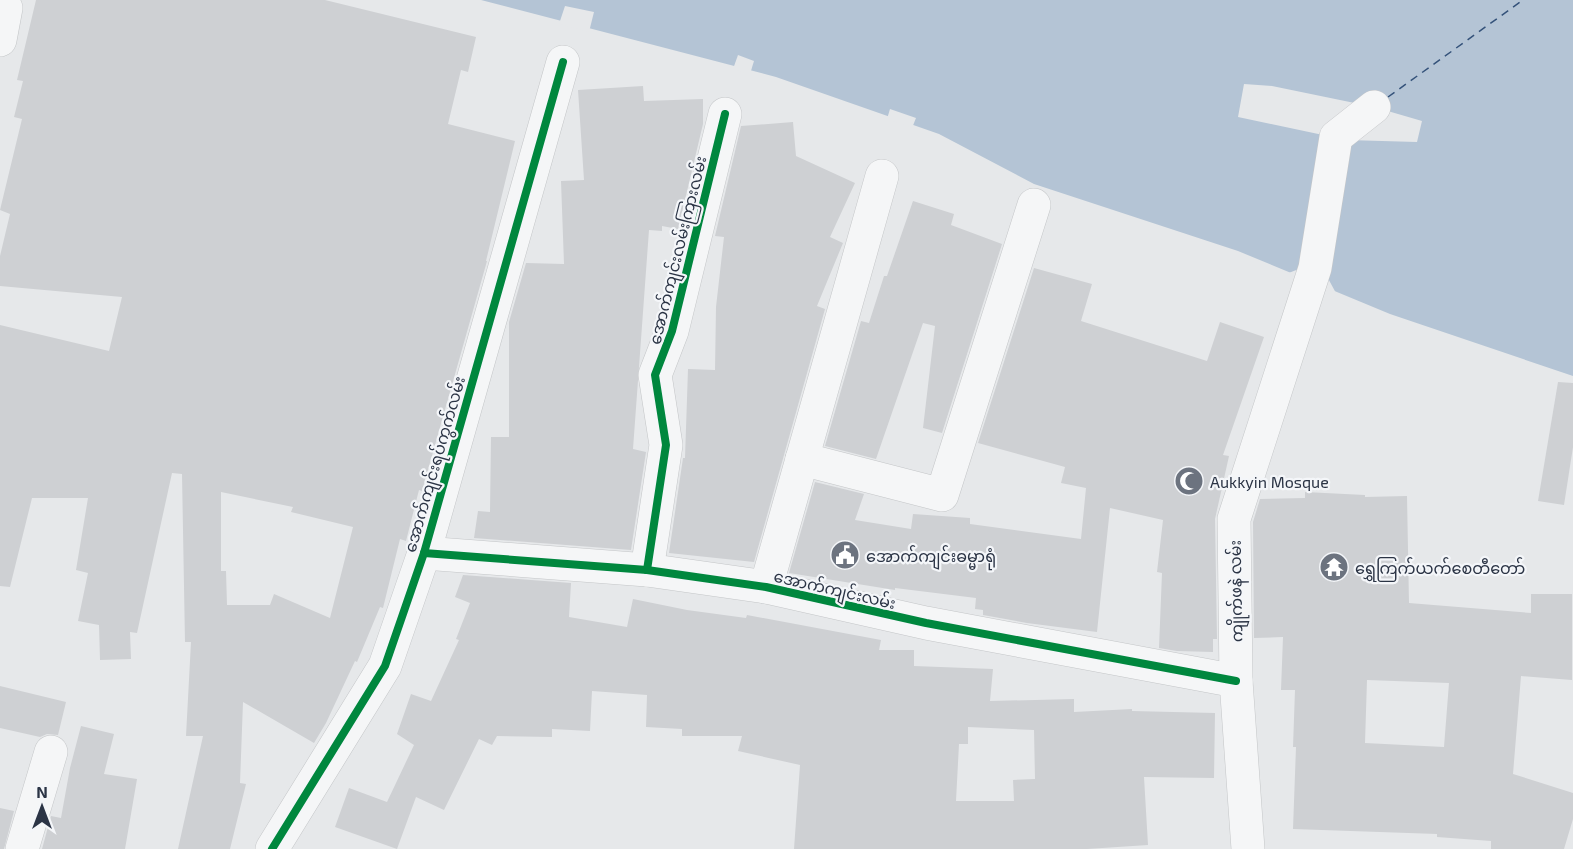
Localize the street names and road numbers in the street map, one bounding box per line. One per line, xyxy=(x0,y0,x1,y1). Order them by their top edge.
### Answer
street label: အောက်ကျင်းလမ်းကြားလမ်း xyxy=(643,154,714,347)
street label: အောက်ကျင်းရပ်ကွက်လမ်း xyxy=(399,373,473,556)
street label: ကျိုက်ဖနဲ လမ်း xyxy=(1224,540,1250,642)
street label: အောက်ကျင်းလမ်း xyxy=(771,565,898,617)

